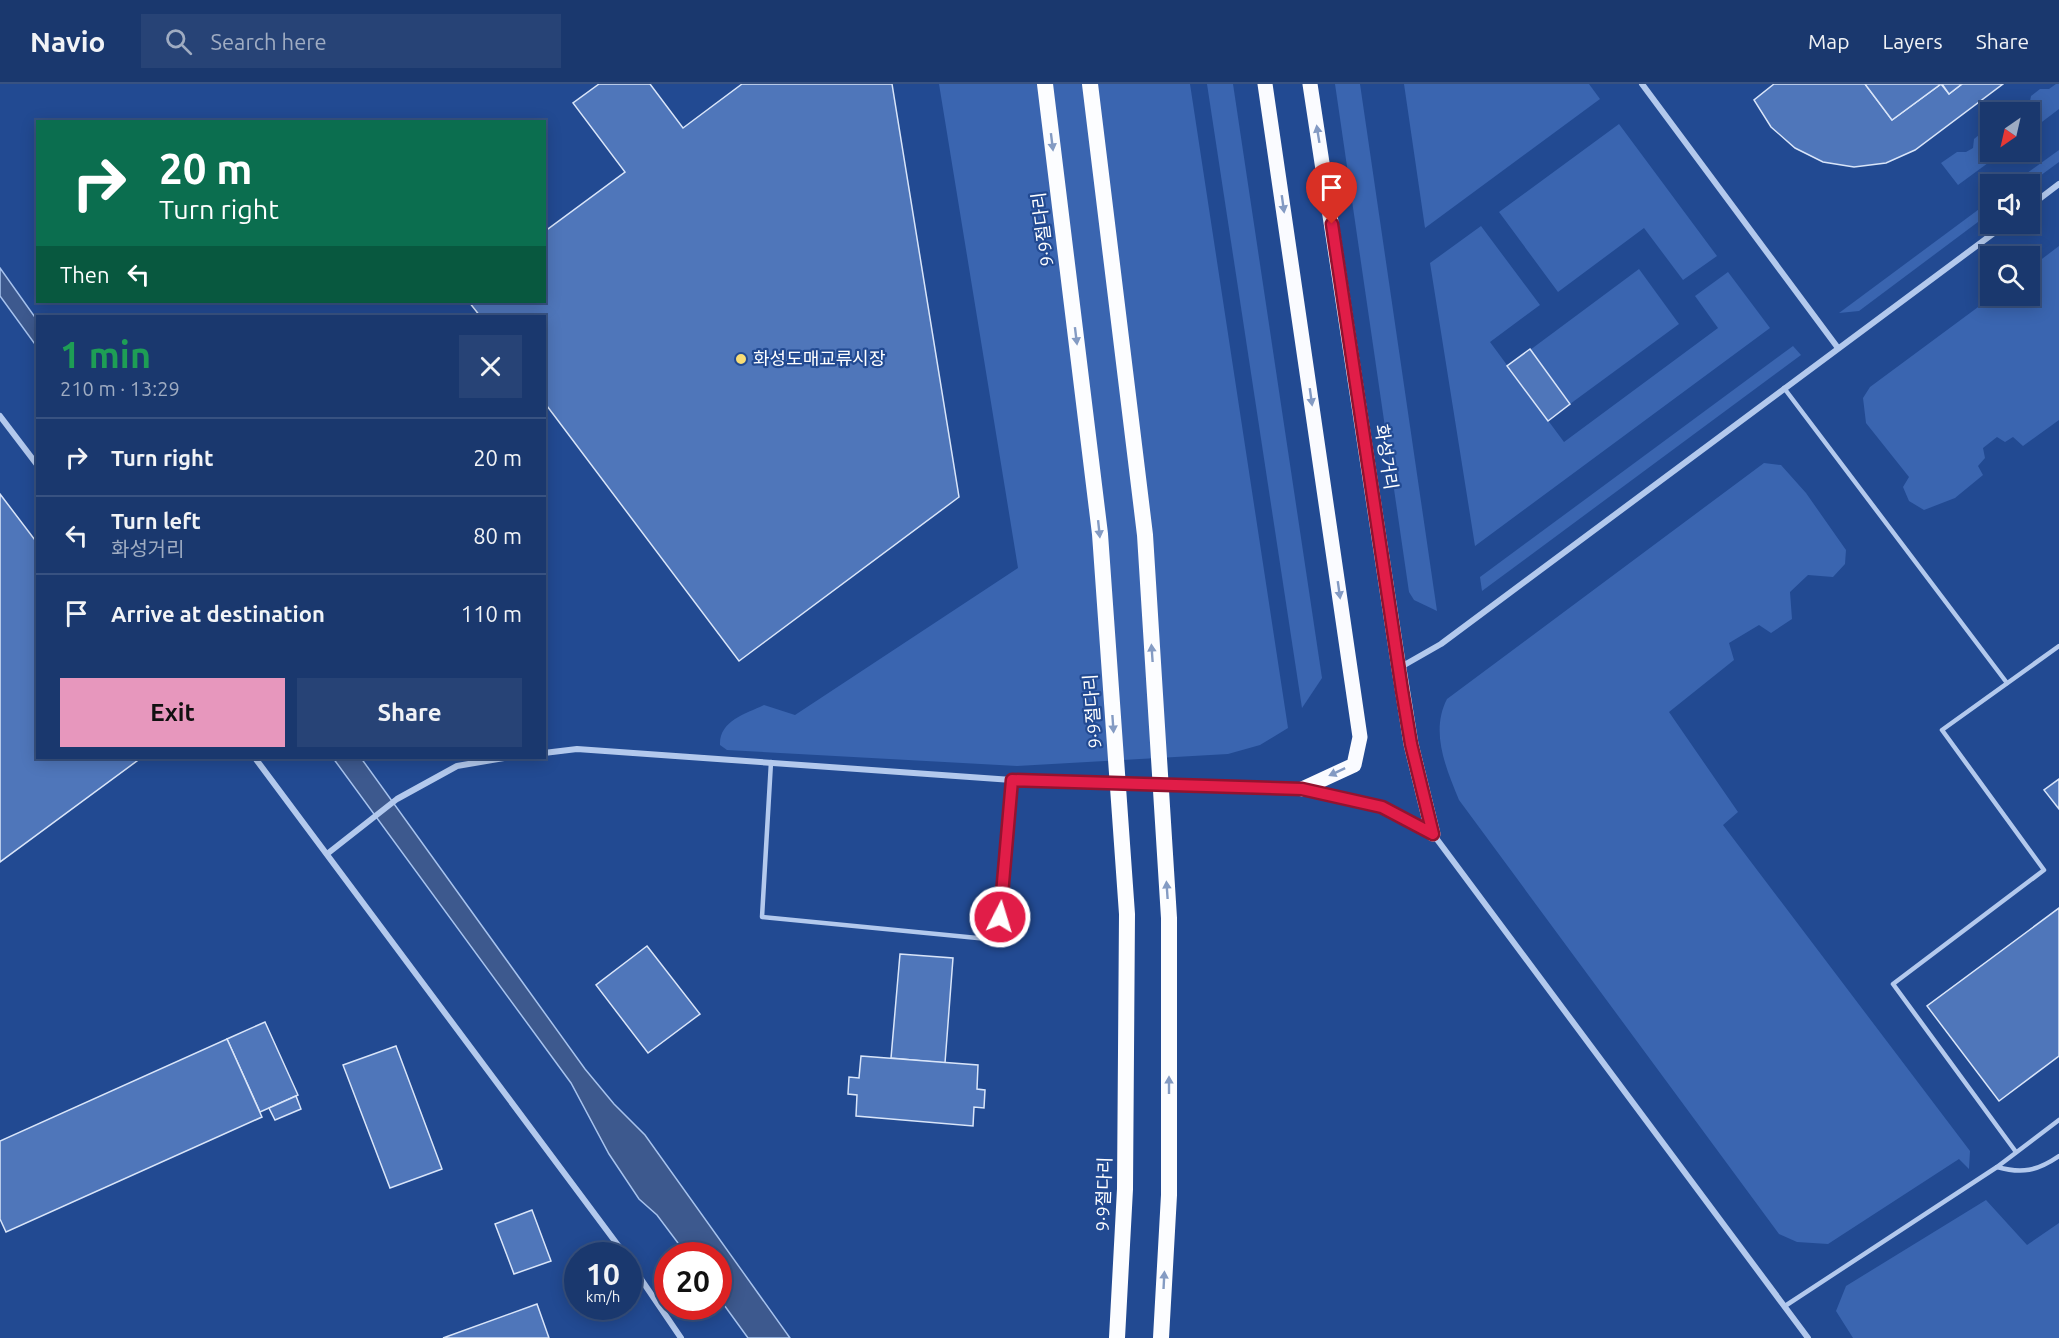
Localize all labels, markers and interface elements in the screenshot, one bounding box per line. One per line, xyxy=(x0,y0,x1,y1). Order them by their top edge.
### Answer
search box xyxy=(141,14,561,68)
icon: search xyxy=(162,25,195,58)
text: Navio xyxy=(30,26,105,57)
text: Search here xyxy=(210,29,327,54)
text: Map xyxy=(1808,29,1849,53)
text: Layers xyxy=(1882,29,1943,53)
text: Share xyxy=(1976,29,2029,53)
north arrow xyxy=(1980,102,2040,162)
map controls xyxy=(1980,102,2040,306)
one-way arrow xyxy=(1313,124,1322,143)
one-way arrow xyxy=(1047,133,1057,152)
icon: right xyxy=(60,144,138,222)
text: 20 m xyxy=(159,145,253,192)
pin xyxy=(1306,162,1357,224)
icon: arrive xyxy=(1315,171,1348,204)
button: sound xyxy=(1980,174,2040,234)
street label: 9·9절다리 xyxy=(1028,191,1056,267)
text: Turn right xyxy=(159,194,279,224)
one-way arrow xyxy=(1278,195,1287,214)
button: search xyxy=(1980,246,2040,306)
icon: left xyxy=(122,258,155,291)
text: Then xyxy=(60,262,110,287)
one-way arrow xyxy=(1071,326,1080,345)
text: 1 min xyxy=(60,334,151,375)
button: close xyxy=(459,335,522,398)
place label: 화성도매교류시장 xyxy=(753,348,885,368)
marker: 화성도매교류시장 xyxy=(734,352,748,366)
text: 210 m · 13:29 xyxy=(60,377,180,400)
one-way arrow xyxy=(1306,388,1315,407)
street label: 화성거리 xyxy=(1372,423,1402,491)
icon: right xyxy=(60,441,93,474)
text: Turn right xyxy=(111,445,213,470)
text: 20 m xyxy=(473,445,522,470)
text: Turn left xyxy=(111,508,201,533)
icon: left xyxy=(60,519,93,552)
one-way arrow xyxy=(1094,520,1104,539)
text: 80 m xyxy=(473,523,522,548)
text: 화성거리 xyxy=(111,537,185,560)
one-way arrow xyxy=(1334,581,1343,600)
icon: arrive xyxy=(60,597,93,630)
text: Arrive at destination xyxy=(111,601,325,626)
text: 110 m xyxy=(461,601,522,626)
one-way arrow xyxy=(1147,644,1157,663)
street label: 9·9절다리 xyxy=(1079,673,1105,749)
button: Exit xyxy=(60,678,285,747)
button: Share xyxy=(297,678,522,747)
one-way arrow xyxy=(1108,714,1118,733)
one-way arrow xyxy=(1329,768,1346,777)
one-way arrow xyxy=(1162,880,1171,899)
position arrow xyxy=(968,885,1032,949)
one-way arrow xyxy=(1164,1075,1174,1094)
street label: 9·9절다리 xyxy=(1092,1156,1114,1232)
speed limit sign: 20 xyxy=(654,1242,732,1320)
text: 10 xyxy=(586,1257,620,1291)
one-way arrow xyxy=(1160,1270,1169,1289)
text: km/h xyxy=(586,1288,620,1305)

